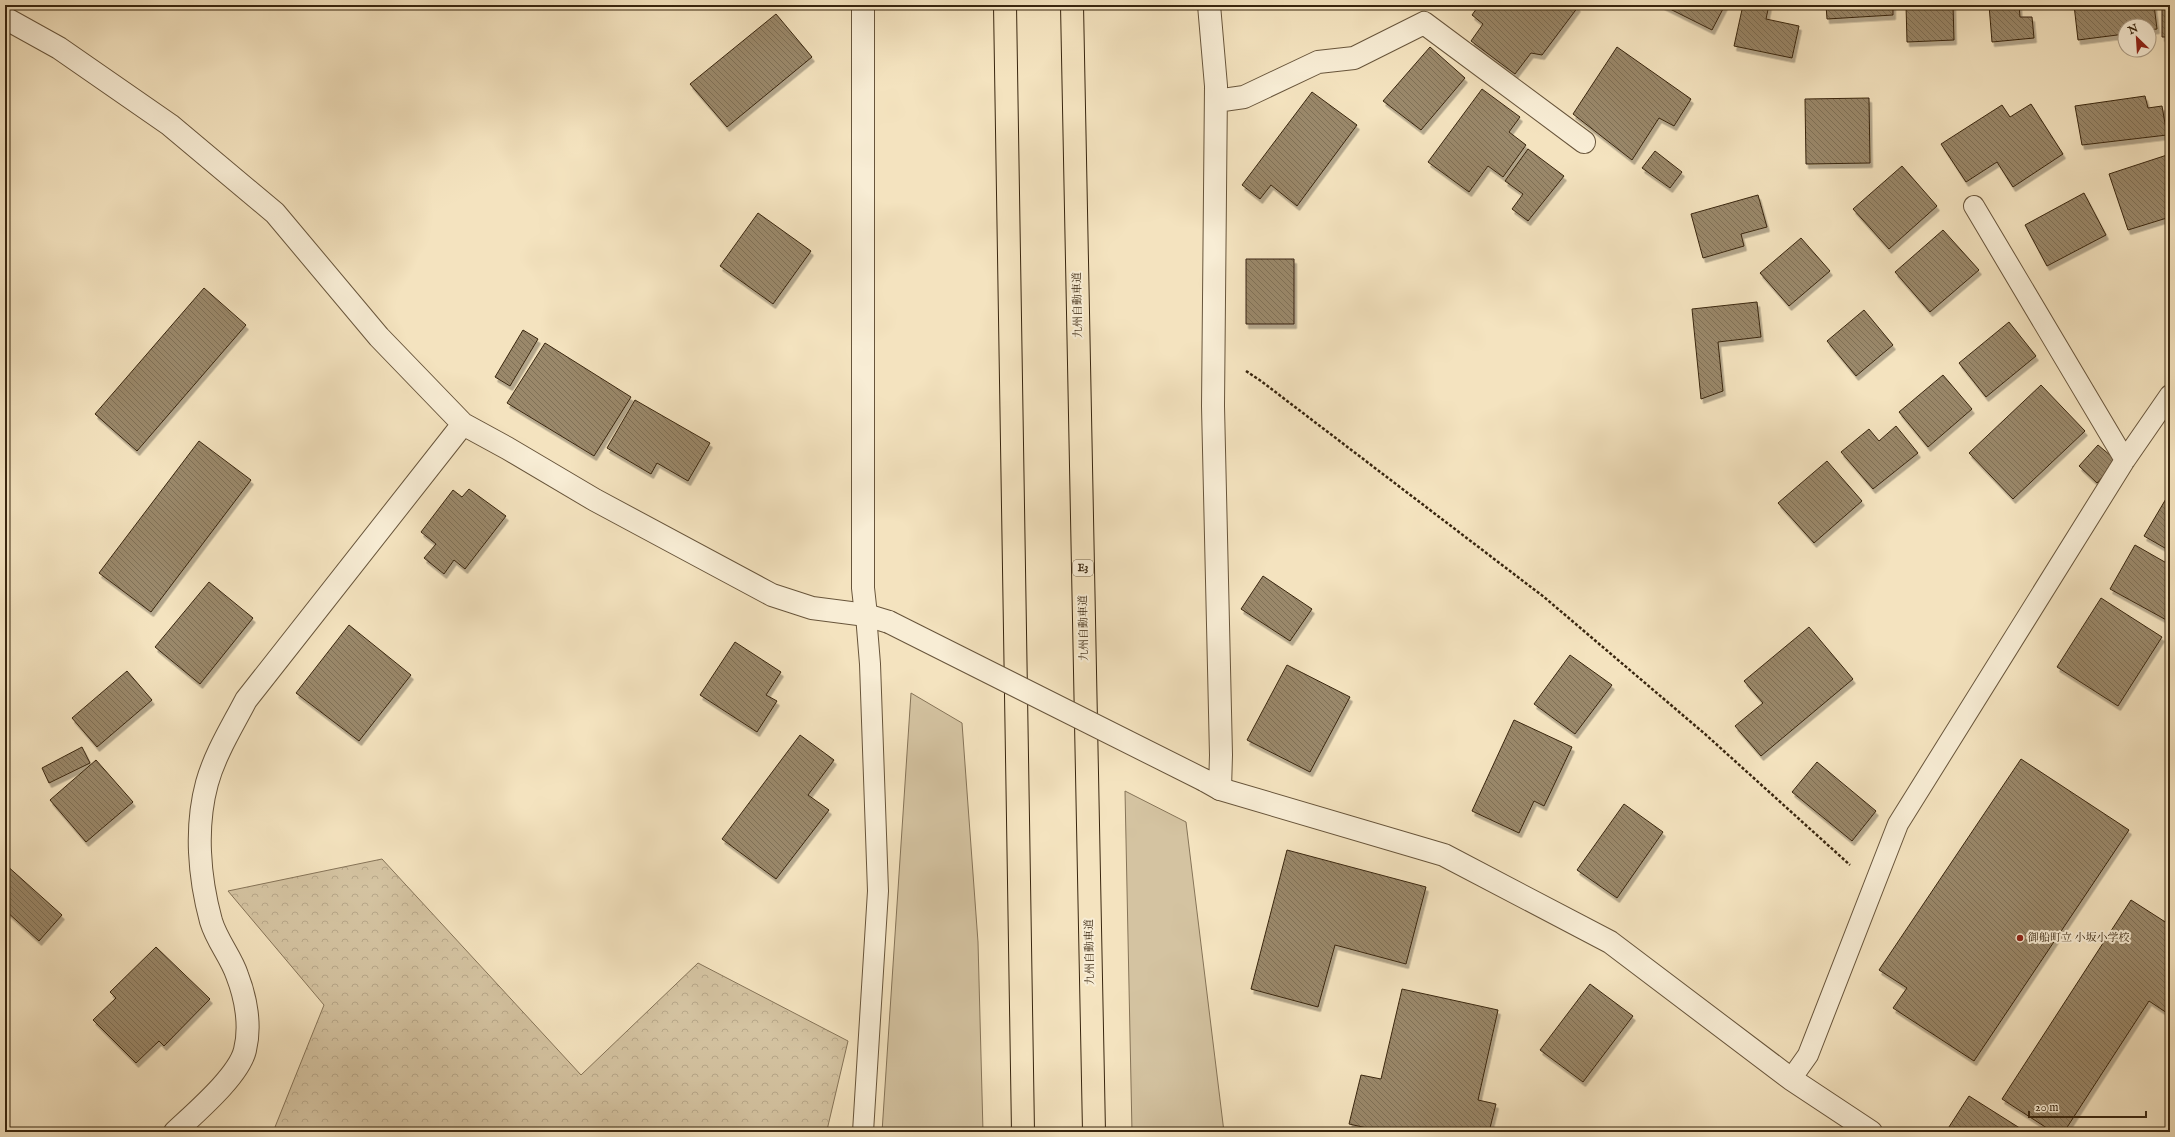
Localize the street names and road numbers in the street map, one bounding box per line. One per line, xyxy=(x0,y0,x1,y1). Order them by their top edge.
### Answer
street label: 九州自動車道 xyxy=(1070,272,1086,338)
road number: E3 xyxy=(1073,560,1093,576)
street label: 九州自動車道 xyxy=(1076,595,1092,661)
street label: 九州自動車道 xyxy=(1082,919,1098,985)

